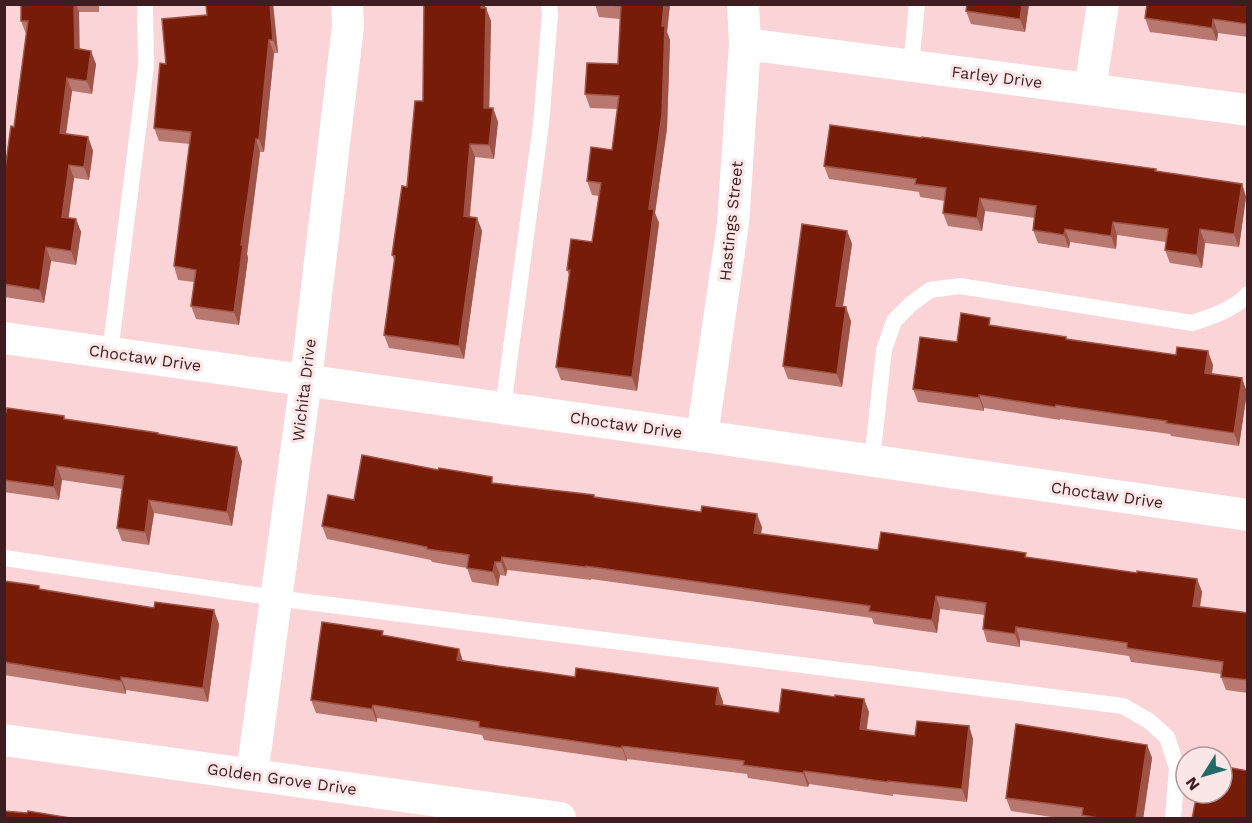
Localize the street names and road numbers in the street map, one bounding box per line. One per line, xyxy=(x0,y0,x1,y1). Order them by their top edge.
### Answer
street label: Farley Drive xyxy=(950,62,1044,92)
street label: Hastings Street xyxy=(715,160,747,282)
street label: Wichita Drive xyxy=(288,338,320,442)
street label: Choctaw Drive xyxy=(88,341,202,375)
street label: Choctaw Drive xyxy=(569,408,683,442)
street label: Choctaw Drive xyxy=(1050,478,1164,512)
street label: Golden Grove Drive xyxy=(206,759,358,799)

